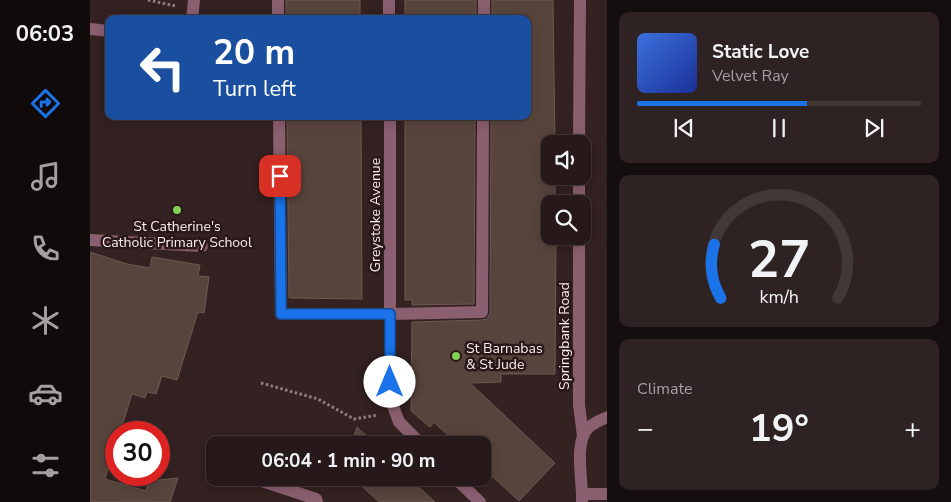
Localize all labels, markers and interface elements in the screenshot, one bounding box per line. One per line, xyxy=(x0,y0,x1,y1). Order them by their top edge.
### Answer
text: 06:03 xyxy=(16,19,74,49)
text: 20 m xyxy=(213,29,295,76)
icon: left xyxy=(130,35,195,100)
text: Static Love xyxy=(712,39,809,65)
text: Velvet Ray xyxy=(712,65,789,87)
text: Turn left xyxy=(213,74,296,104)
icon: directions xyxy=(28,86,63,121)
icon: previous xyxy=(670,114,698,142)
icon: pause xyxy=(765,114,793,142)
icon: next xyxy=(860,114,888,142)
map controls xyxy=(541,135,591,245)
button: sound xyxy=(541,135,591,185)
pin xyxy=(259,155,301,197)
street label: Greystoke Avenue xyxy=(366,158,385,272)
icon: music xyxy=(28,159,63,194)
icon: arrive xyxy=(266,162,294,190)
button: search xyxy=(541,195,591,245)
marker: St Catherine's Catholic Primary School xyxy=(171,204,183,216)
place label: St Catherine's Catholic Primary School xyxy=(102,217,253,252)
text: 27 xyxy=(748,224,810,295)
icon: phone xyxy=(28,231,63,266)
street label: Springbank Road xyxy=(555,282,574,390)
text: km/h xyxy=(759,285,799,309)
icon: climate xyxy=(28,303,63,338)
place label: St Barnabas & St Jude xyxy=(466,339,543,374)
marker: St Barnabas & St Jude xyxy=(450,350,462,362)
position arrow xyxy=(363,355,415,407)
icon: car xyxy=(28,376,63,411)
text: Climate xyxy=(637,378,692,400)
text: 19° xyxy=(749,403,809,454)
text: − xyxy=(637,410,654,448)
text: + xyxy=(904,410,921,448)
speed limit sign: 30 xyxy=(105,421,170,486)
icon: filters xyxy=(28,448,63,483)
text: 06:04 · 1 min · 90 m xyxy=(261,448,436,474)

